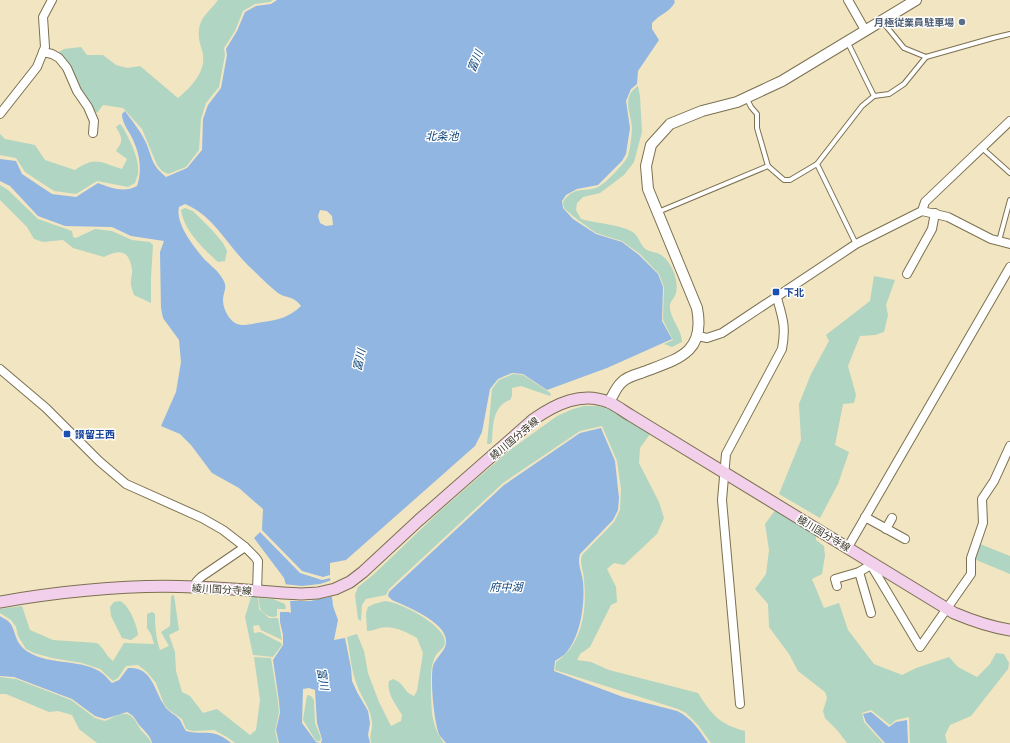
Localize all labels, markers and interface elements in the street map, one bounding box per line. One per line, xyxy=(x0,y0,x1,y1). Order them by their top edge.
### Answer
place label: 月極従業員駐車場 xyxy=(874,17,954,28)
marker: 月極従業員駐車場 xyxy=(957,17,967,27)
water label: 富川 xyxy=(465,48,485,73)
water label: 北条池 xyxy=(426,130,459,142)
marker: 下北 xyxy=(771,287,781,297)
place label: 下北 xyxy=(784,287,804,298)
water label: 富川 xyxy=(351,347,367,372)
street label: 綾川国分寺線 xyxy=(488,415,541,462)
marker: 讃留王西 xyxy=(62,429,72,439)
place label: 讃留王西 xyxy=(75,429,115,440)
street label: 綾川国分寺線 xyxy=(795,513,852,554)
water label: 府中湖 xyxy=(490,581,524,593)
street label: 綾川国分寺線 xyxy=(192,582,252,597)
water label: 富川 xyxy=(315,667,331,692)

